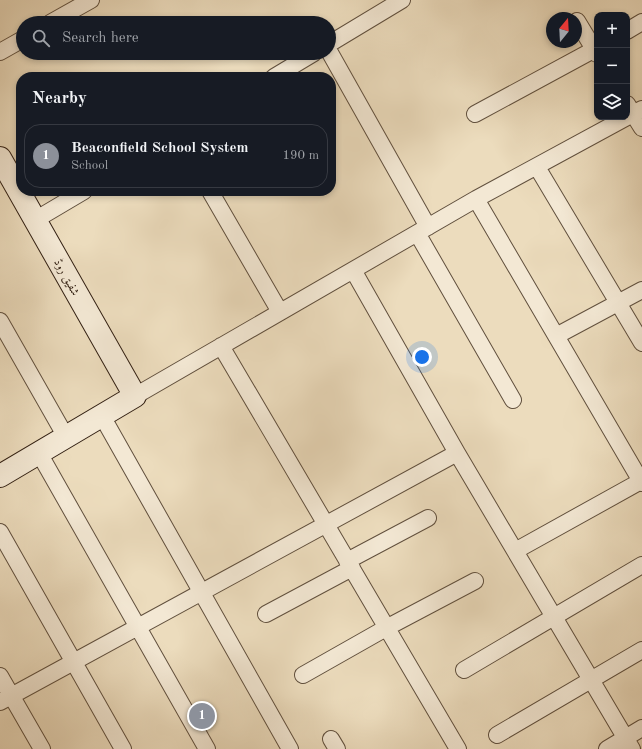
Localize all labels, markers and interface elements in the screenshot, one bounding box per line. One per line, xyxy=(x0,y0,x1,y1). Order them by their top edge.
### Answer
north arrow xyxy=(546,12,582,48)
map controls xyxy=(594,12,630,120)
button: + xyxy=(594,12,630,48)
search box xyxy=(16,16,336,60)
icon: search xyxy=(30,27,52,49)
text: Search here xyxy=(62,31,139,46)
button: − xyxy=(594,48,630,84)
button: layers xyxy=(594,84,630,120)
text: Nearby xyxy=(32,90,87,107)
text: Beaconfield School System xyxy=(71,141,248,156)
text: 1 xyxy=(42,149,50,162)
text: 190 m xyxy=(282,149,319,162)
text: School xyxy=(71,159,108,172)
street label: شفیق روڈ xyxy=(50,257,82,298)
your location xyxy=(412,347,432,367)
pin: 1 xyxy=(189,701,215,731)

